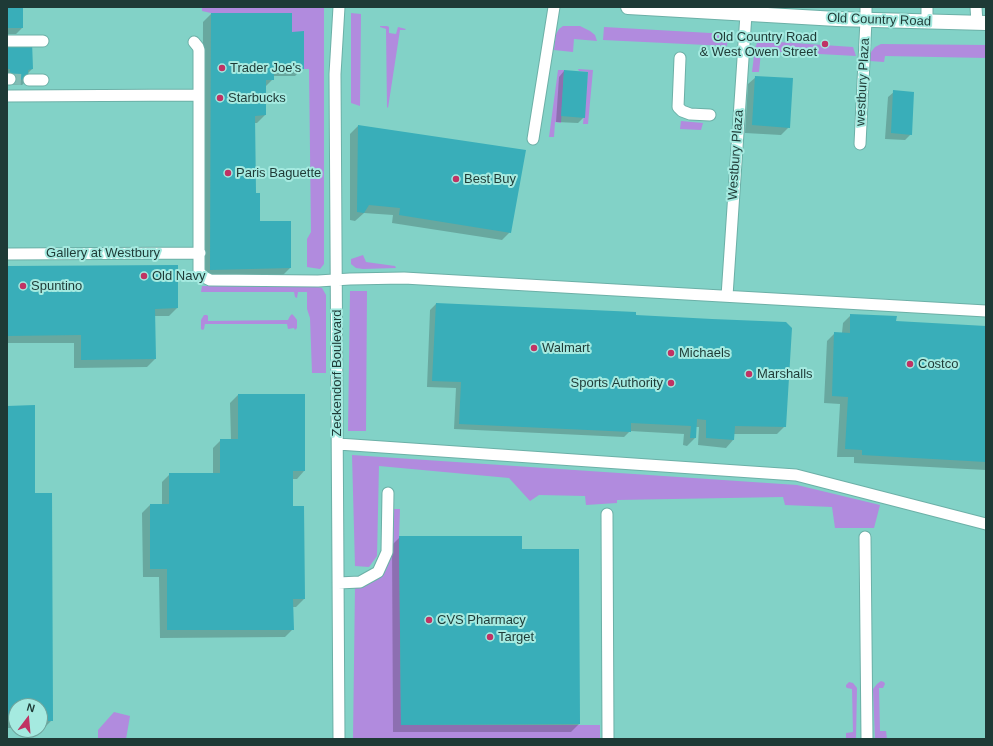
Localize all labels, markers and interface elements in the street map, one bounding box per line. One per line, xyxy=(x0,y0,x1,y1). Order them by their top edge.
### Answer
street label: Old Country Road xyxy=(827,10,931,30)
place label: Old Country Road & West Owen Street xyxy=(699,29,817,60)
street label: westbury Plaza xyxy=(853,38,873,126)
marker: Old Country Road & West Owen Street xyxy=(820,39,830,49)
place label: Trader Joe's xyxy=(230,60,301,76)
marker: Trader Joe's xyxy=(217,63,227,73)
place label: Starbucks xyxy=(228,90,286,106)
marker: Starbucks xyxy=(215,93,225,103)
street label: Westbury Plaza xyxy=(725,109,747,201)
place label: Paris Baguette xyxy=(236,165,321,181)
marker: Paris Baguette xyxy=(223,168,233,178)
place label: Best Buy xyxy=(464,171,516,187)
marker: Best Buy xyxy=(451,174,461,184)
street label: Gallery at Westbury xyxy=(46,245,160,261)
place label: Old Navy xyxy=(152,268,205,284)
marker: Old Navy xyxy=(139,271,149,281)
place label: Spuntino xyxy=(31,278,82,294)
marker: Spuntino xyxy=(18,281,28,291)
street label: Zeckendorf Boulevard xyxy=(329,309,345,437)
place label: Walmart xyxy=(542,340,590,356)
marker: Walmart xyxy=(529,343,539,353)
place label: Michaels xyxy=(679,345,730,361)
marker: Michaels xyxy=(666,348,676,358)
place label: Costco xyxy=(918,356,958,372)
marker: Costco xyxy=(905,359,915,369)
place label: Marshalls xyxy=(757,366,813,382)
marker: Marshalls xyxy=(744,369,754,379)
place label: Sports Authority xyxy=(571,375,663,391)
marker: Sports Authority xyxy=(666,378,676,388)
place label: CVS Pharmacy xyxy=(437,612,526,628)
marker: CVS Pharmacy xyxy=(424,615,434,625)
place label: Target xyxy=(498,629,534,645)
marker: Target xyxy=(485,632,495,642)
north arrow xyxy=(8,698,48,738)
text: N xyxy=(26,701,37,714)

